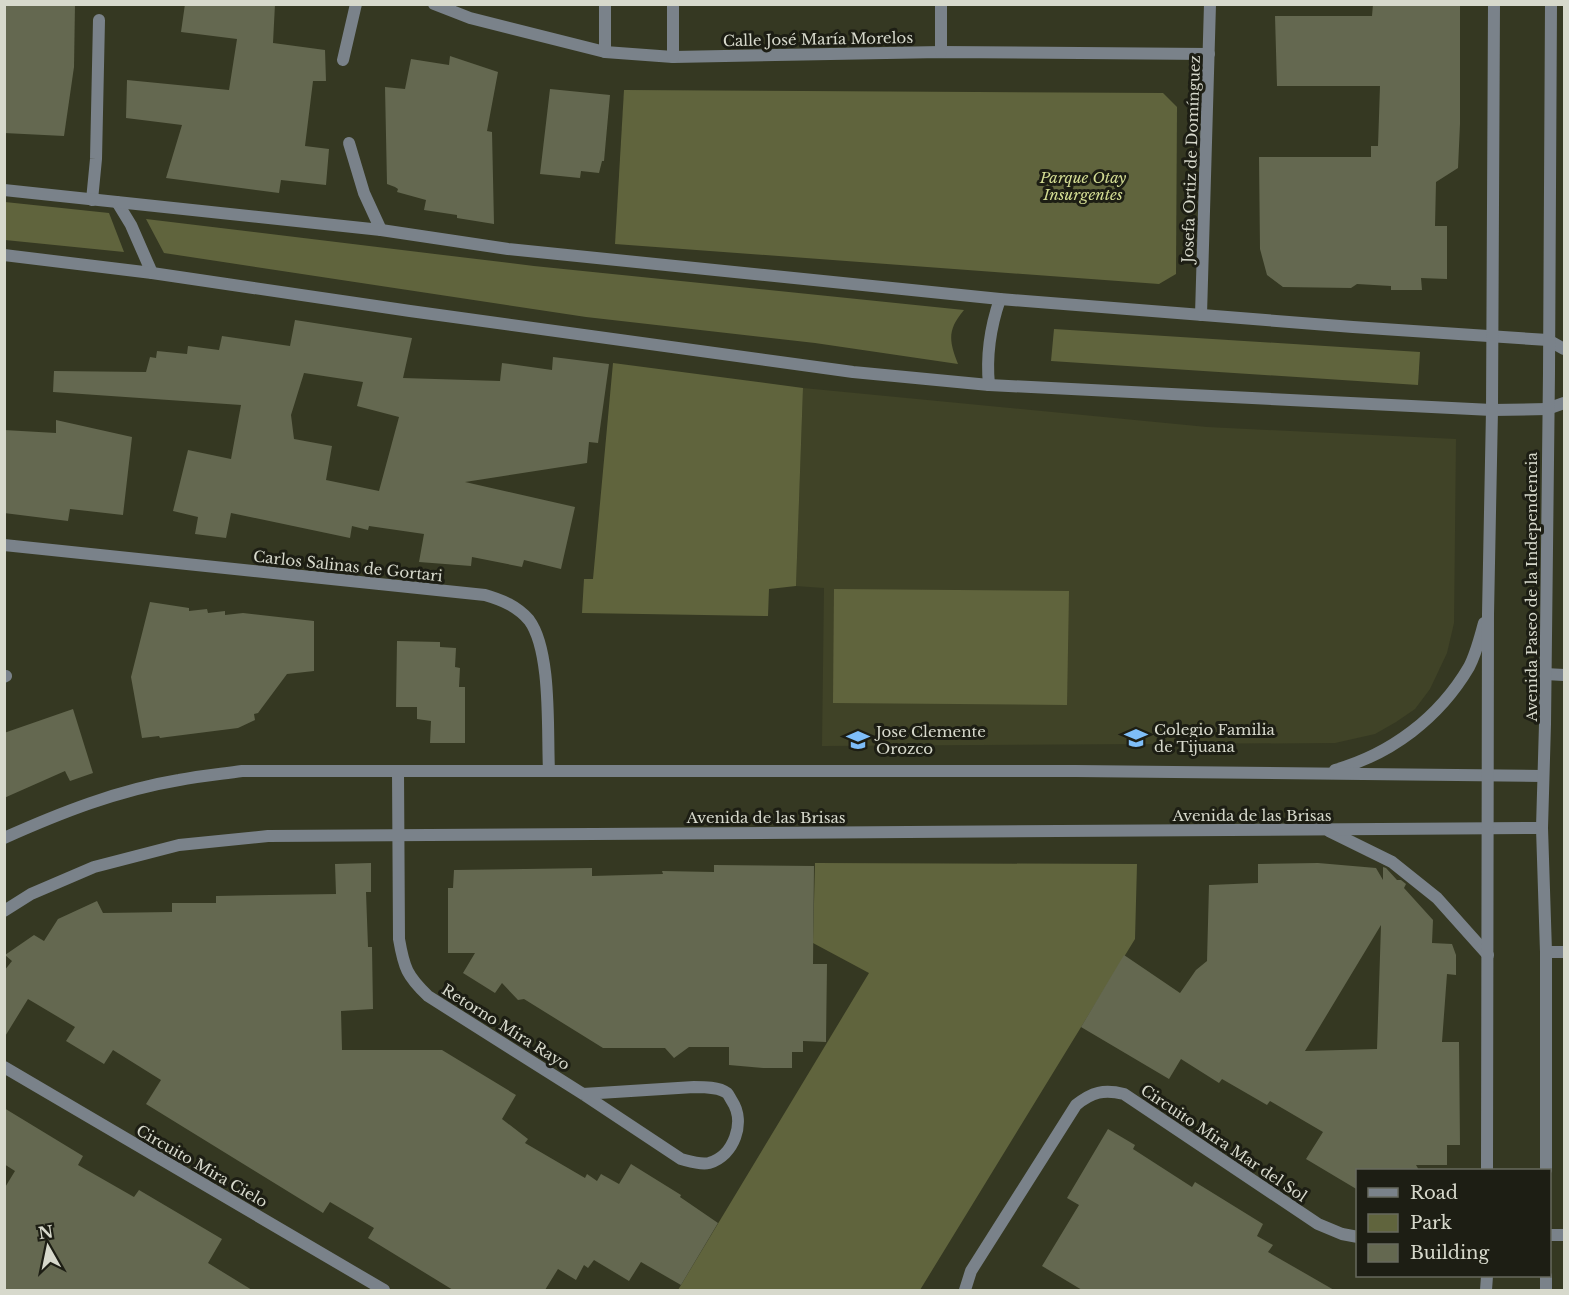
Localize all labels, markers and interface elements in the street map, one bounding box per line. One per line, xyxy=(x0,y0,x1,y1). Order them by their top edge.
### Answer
street label: Calle José María Morelos xyxy=(723,28,913,50)
street label: Josefa Ortiz de Domínguez xyxy=(1178,55,1204,265)
park label: Parque Otay Insurgentes xyxy=(1039,168,1127,204)
street label: Avenida Paseo de la Independencia xyxy=(1522,452,1541,723)
street label: Carlos Salinas de Gortari xyxy=(252,547,444,585)
place label: Colegio Familia de Tijuana xyxy=(1154,720,1276,756)
place label: Jose Clemente Orozco xyxy=(874,722,986,758)
school or university icon: Colegio Familia de Tijuana xyxy=(1123,725,1149,751)
school or university icon: Jose Clemente Orozco xyxy=(845,727,871,753)
street label: Avenida de las Brisas xyxy=(1171,806,1332,825)
street label: Avenida de las Brisas xyxy=(685,808,846,827)
street label: Retorno Mira Rayo xyxy=(438,980,574,1074)
street label: Circuito Mira Mar del Sol xyxy=(1137,1080,1311,1206)
street label: Circuito Mira Cielo xyxy=(133,1121,271,1211)
legend xyxy=(1356,1169,1551,1277)
text: Road xyxy=(1410,1182,1458,1204)
text: Park xyxy=(1410,1212,1452,1234)
north arrow xyxy=(18,1217,78,1277)
text: N xyxy=(37,1221,55,1243)
text: Building xyxy=(1410,1242,1489,1264)

